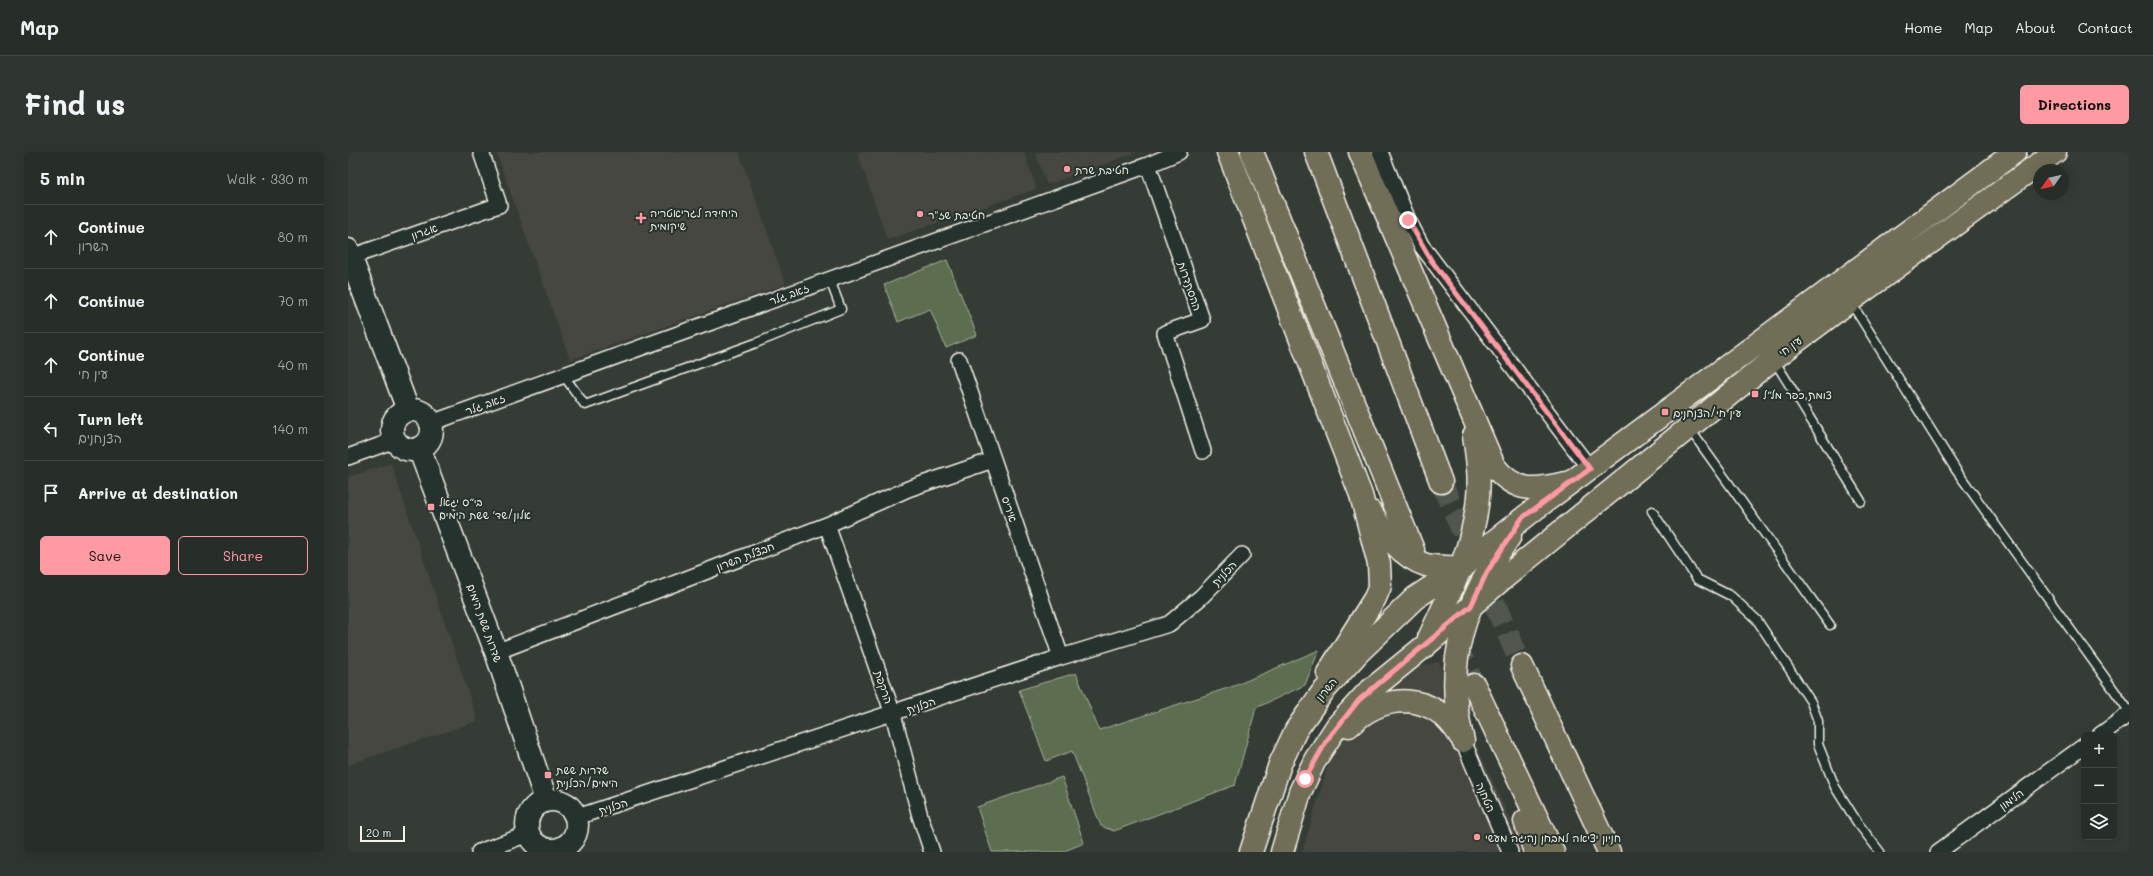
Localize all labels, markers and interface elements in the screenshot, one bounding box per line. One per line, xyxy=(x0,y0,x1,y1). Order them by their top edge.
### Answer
text: Map xyxy=(20,15,59,40)
text: Home xyxy=(1904,18,1942,37)
text: Map xyxy=(1964,18,1993,37)
text: About xyxy=(2015,18,2056,37)
text: Contact xyxy=(2078,18,2133,37)
button: Directions xyxy=(2020,85,2129,124)
text: Find us xyxy=(24,86,125,122)
place label: חטיבת שרת xyxy=(1074,162,1129,177)
marker: חטיבת שרת xyxy=(1062,164,1072,174)
north arrow xyxy=(2033,164,2069,200)
text: 5 min xyxy=(40,167,85,189)
text: Walk · 330 m xyxy=(227,170,308,187)
place label: היחידה לגריאטריה שיקומית xyxy=(649,205,738,234)
place label: חטיבת שז"ר xyxy=(928,207,985,222)
marker: חטיבת שז"ר xyxy=(915,209,925,219)
route end xyxy=(1399,211,1417,229)
marker: היחידה לגריאטריה שיקומית xyxy=(635,212,647,224)
text: Continue xyxy=(78,217,145,237)
street label: אגרון xyxy=(409,219,439,243)
icon: ahead xyxy=(40,226,62,248)
text: 80 m xyxy=(278,228,308,245)
text: השרון xyxy=(78,237,109,254)
street label: ההסתדרות xyxy=(1174,258,1205,313)
street label: זאב גלר xyxy=(767,280,811,308)
icon: ahead xyxy=(40,290,62,312)
text: Continue xyxy=(78,291,145,311)
text: 70 m xyxy=(278,292,308,309)
street label: עין חי xyxy=(1775,332,1805,360)
text: Continue xyxy=(78,345,145,365)
icon: ahead xyxy=(40,354,62,376)
text: 40 m xyxy=(278,356,308,373)
text: עין חי xyxy=(78,365,108,382)
place label: צומת כפר מל״ל xyxy=(1763,387,1832,402)
marker: צומת כפר מל״ל xyxy=(1750,389,1760,399)
street label: זאב גלר xyxy=(463,390,507,418)
place label: עין חי/הצנחנים xyxy=(1673,405,1742,420)
marker: עין חי/הצנחנים xyxy=(1660,407,1670,417)
text: Turn left xyxy=(78,409,143,429)
icon: left xyxy=(40,418,62,440)
text: 140 m xyxy=(272,420,308,437)
text: הצנחנים xyxy=(78,429,122,446)
icon: arrive xyxy=(40,482,62,504)
text: Arrive at destination xyxy=(78,483,238,503)
place label: בי״ס יגאל אלון/שד׳ ששת הימים xyxy=(439,494,531,522)
street label: איריס xyxy=(999,494,1021,524)
marker: בי״ס יגאל אלון/שד׳ ששת הימים xyxy=(426,502,436,512)
button: Save xyxy=(40,536,170,575)
button: Share xyxy=(178,536,308,575)
street label: חבצלת השרון xyxy=(714,538,776,574)
street label: הכלנית xyxy=(1208,557,1240,589)
street label: שדרות ששת הימים xyxy=(464,582,506,665)
street label: הרקפת xyxy=(871,667,897,706)
street label: השרון xyxy=(1312,674,1340,704)
street label: הכלנית xyxy=(904,693,938,717)
map controls xyxy=(2081,732,2117,840)
button: + xyxy=(2081,732,2117,768)
place label: שדרות ששת הימים/הכלנית xyxy=(555,762,618,790)
button: − xyxy=(2081,768,2117,804)
marker: שדרות ששת הימים/הכלנית xyxy=(543,770,553,780)
route start xyxy=(1296,770,1314,788)
street label: הטחנה xyxy=(1473,780,1499,814)
street label: הלימון xyxy=(1996,785,2026,813)
street label: הכלנית xyxy=(596,794,630,818)
button: layers xyxy=(2081,804,2117,840)
scale bar xyxy=(360,824,405,843)
text: 20 m xyxy=(366,825,391,840)
place label: חניון יציאה למבחן נהיגה מעשי xyxy=(1485,830,1621,845)
marker: חניון יציאה למבחן נהיגה מעשי xyxy=(1472,832,1482,842)

